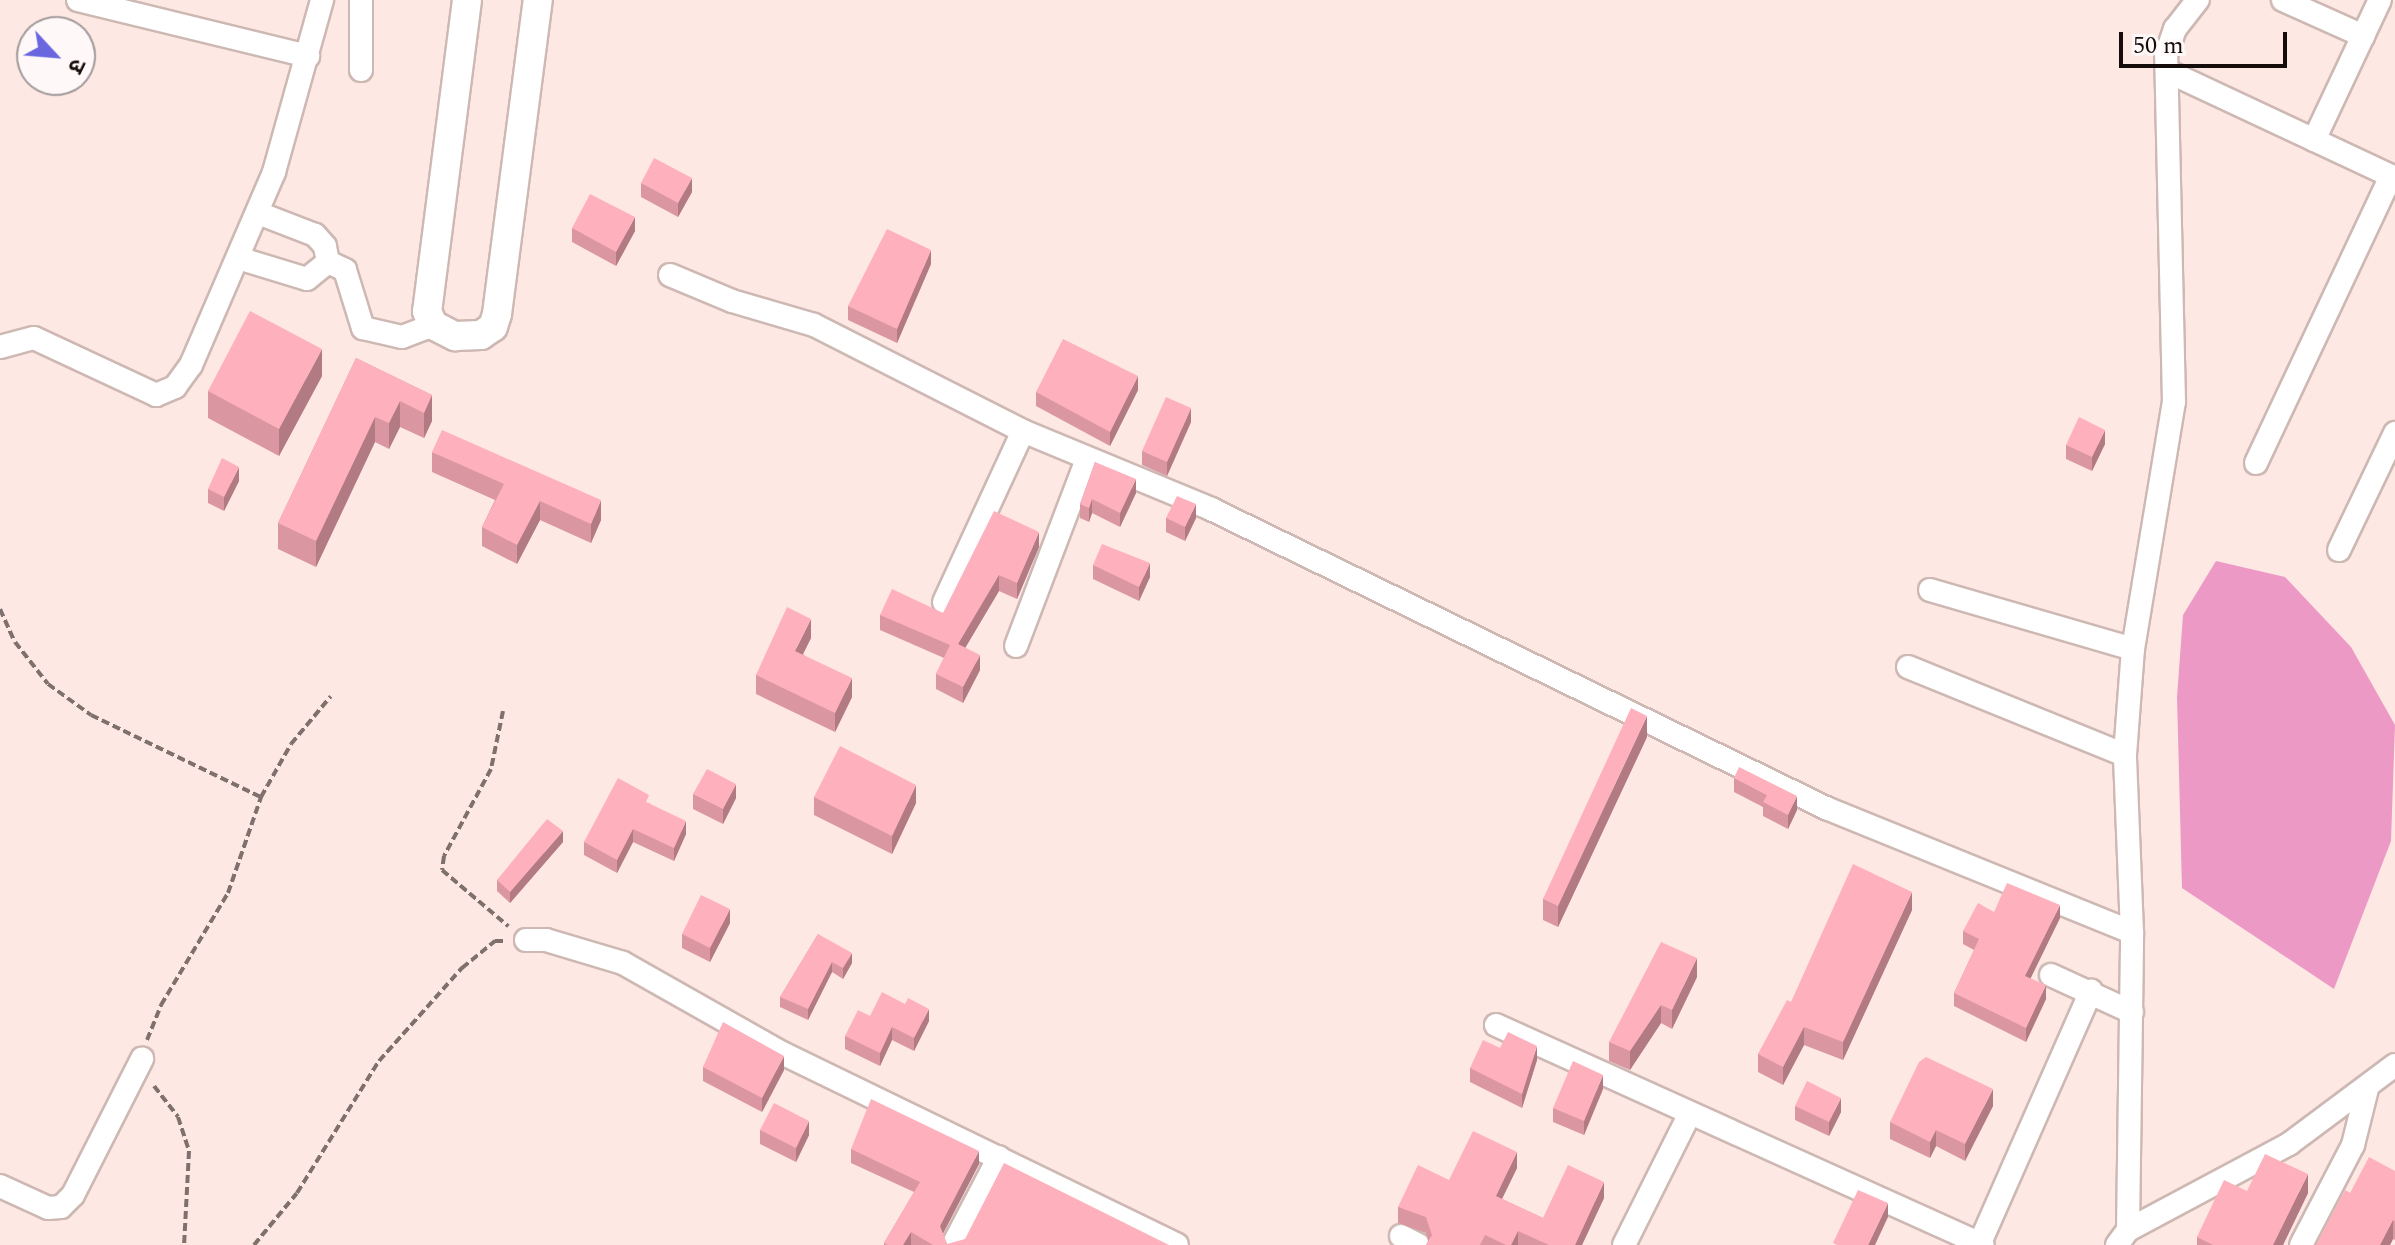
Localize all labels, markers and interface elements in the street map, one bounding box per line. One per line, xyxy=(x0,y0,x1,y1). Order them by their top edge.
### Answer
north arrow xyxy=(16,16,96,96)
scale bar xyxy=(2123,16,2291,66)
text: 50 m xyxy=(2133,28,2184,64)
text: उ xyxy=(59,53,94,79)

